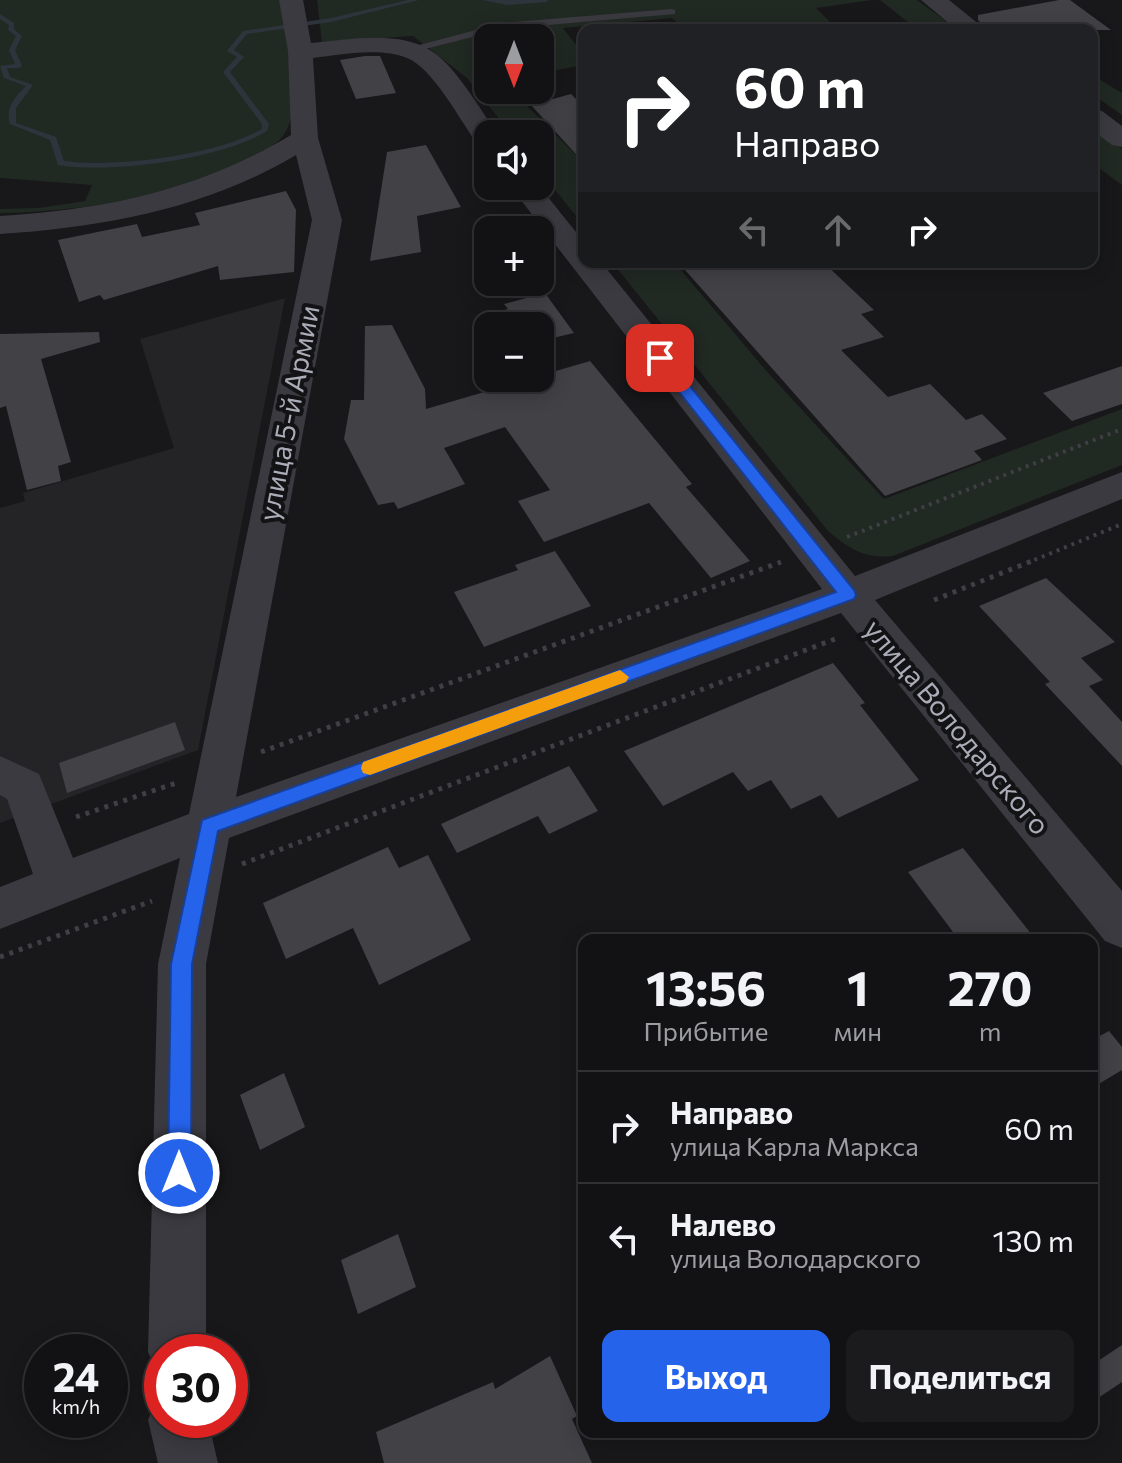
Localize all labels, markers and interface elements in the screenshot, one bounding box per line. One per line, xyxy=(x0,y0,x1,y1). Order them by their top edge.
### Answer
north arrow xyxy=(474,24,554,104)
map controls xyxy=(474,24,554,392)
text: 60 m xyxy=(734,51,865,120)
icon: right xyxy=(602,56,706,160)
button: sound xyxy=(474,120,554,200)
text: Направо xyxy=(734,120,880,164)
icon: left xyxy=(732,208,776,252)
icon: ahead xyxy=(816,208,860,252)
icon: right xyxy=(900,208,944,252)
button: + xyxy=(474,216,554,296)
street label: улица 5-й Армии xyxy=(250,302,326,524)
button: − xyxy=(474,312,554,392)
pin xyxy=(626,324,694,392)
icon: arrive xyxy=(638,336,682,380)
street label: улица Володарского xyxy=(858,612,1058,841)
text: 13:56 xyxy=(646,957,766,1016)
text: 1 xyxy=(847,957,869,1016)
text: 270 xyxy=(948,957,1033,1016)
text: Прибытие xyxy=(643,1015,768,1046)
text: мин xyxy=(834,1015,882,1046)
text: m xyxy=(979,1015,1001,1046)
text: Направо xyxy=(670,1093,793,1130)
icon: right xyxy=(602,1105,646,1149)
text: 60 m xyxy=(1004,1109,1074,1146)
text: улица Карла Маркса xyxy=(670,1130,919,1161)
position arrow xyxy=(137,1131,221,1215)
text: Налево xyxy=(670,1205,776,1242)
icon: left xyxy=(602,1217,646,1261)
text: 130 m xyxy=(993,1221,1074,1258)
text: улица Володарского xyxy=(670,1242,921,1273)
button: Выход xyxy=(602,1330,830,1422)
button: Поделиться xyxy=(846,1330,1074,1422)
speed limit sign: 30 xyxy=(144,1334,248,1438)
text: 24 xyxy=(53,1351,99,1400)
text: km/h xyxy=(52,1394,100,1418)

